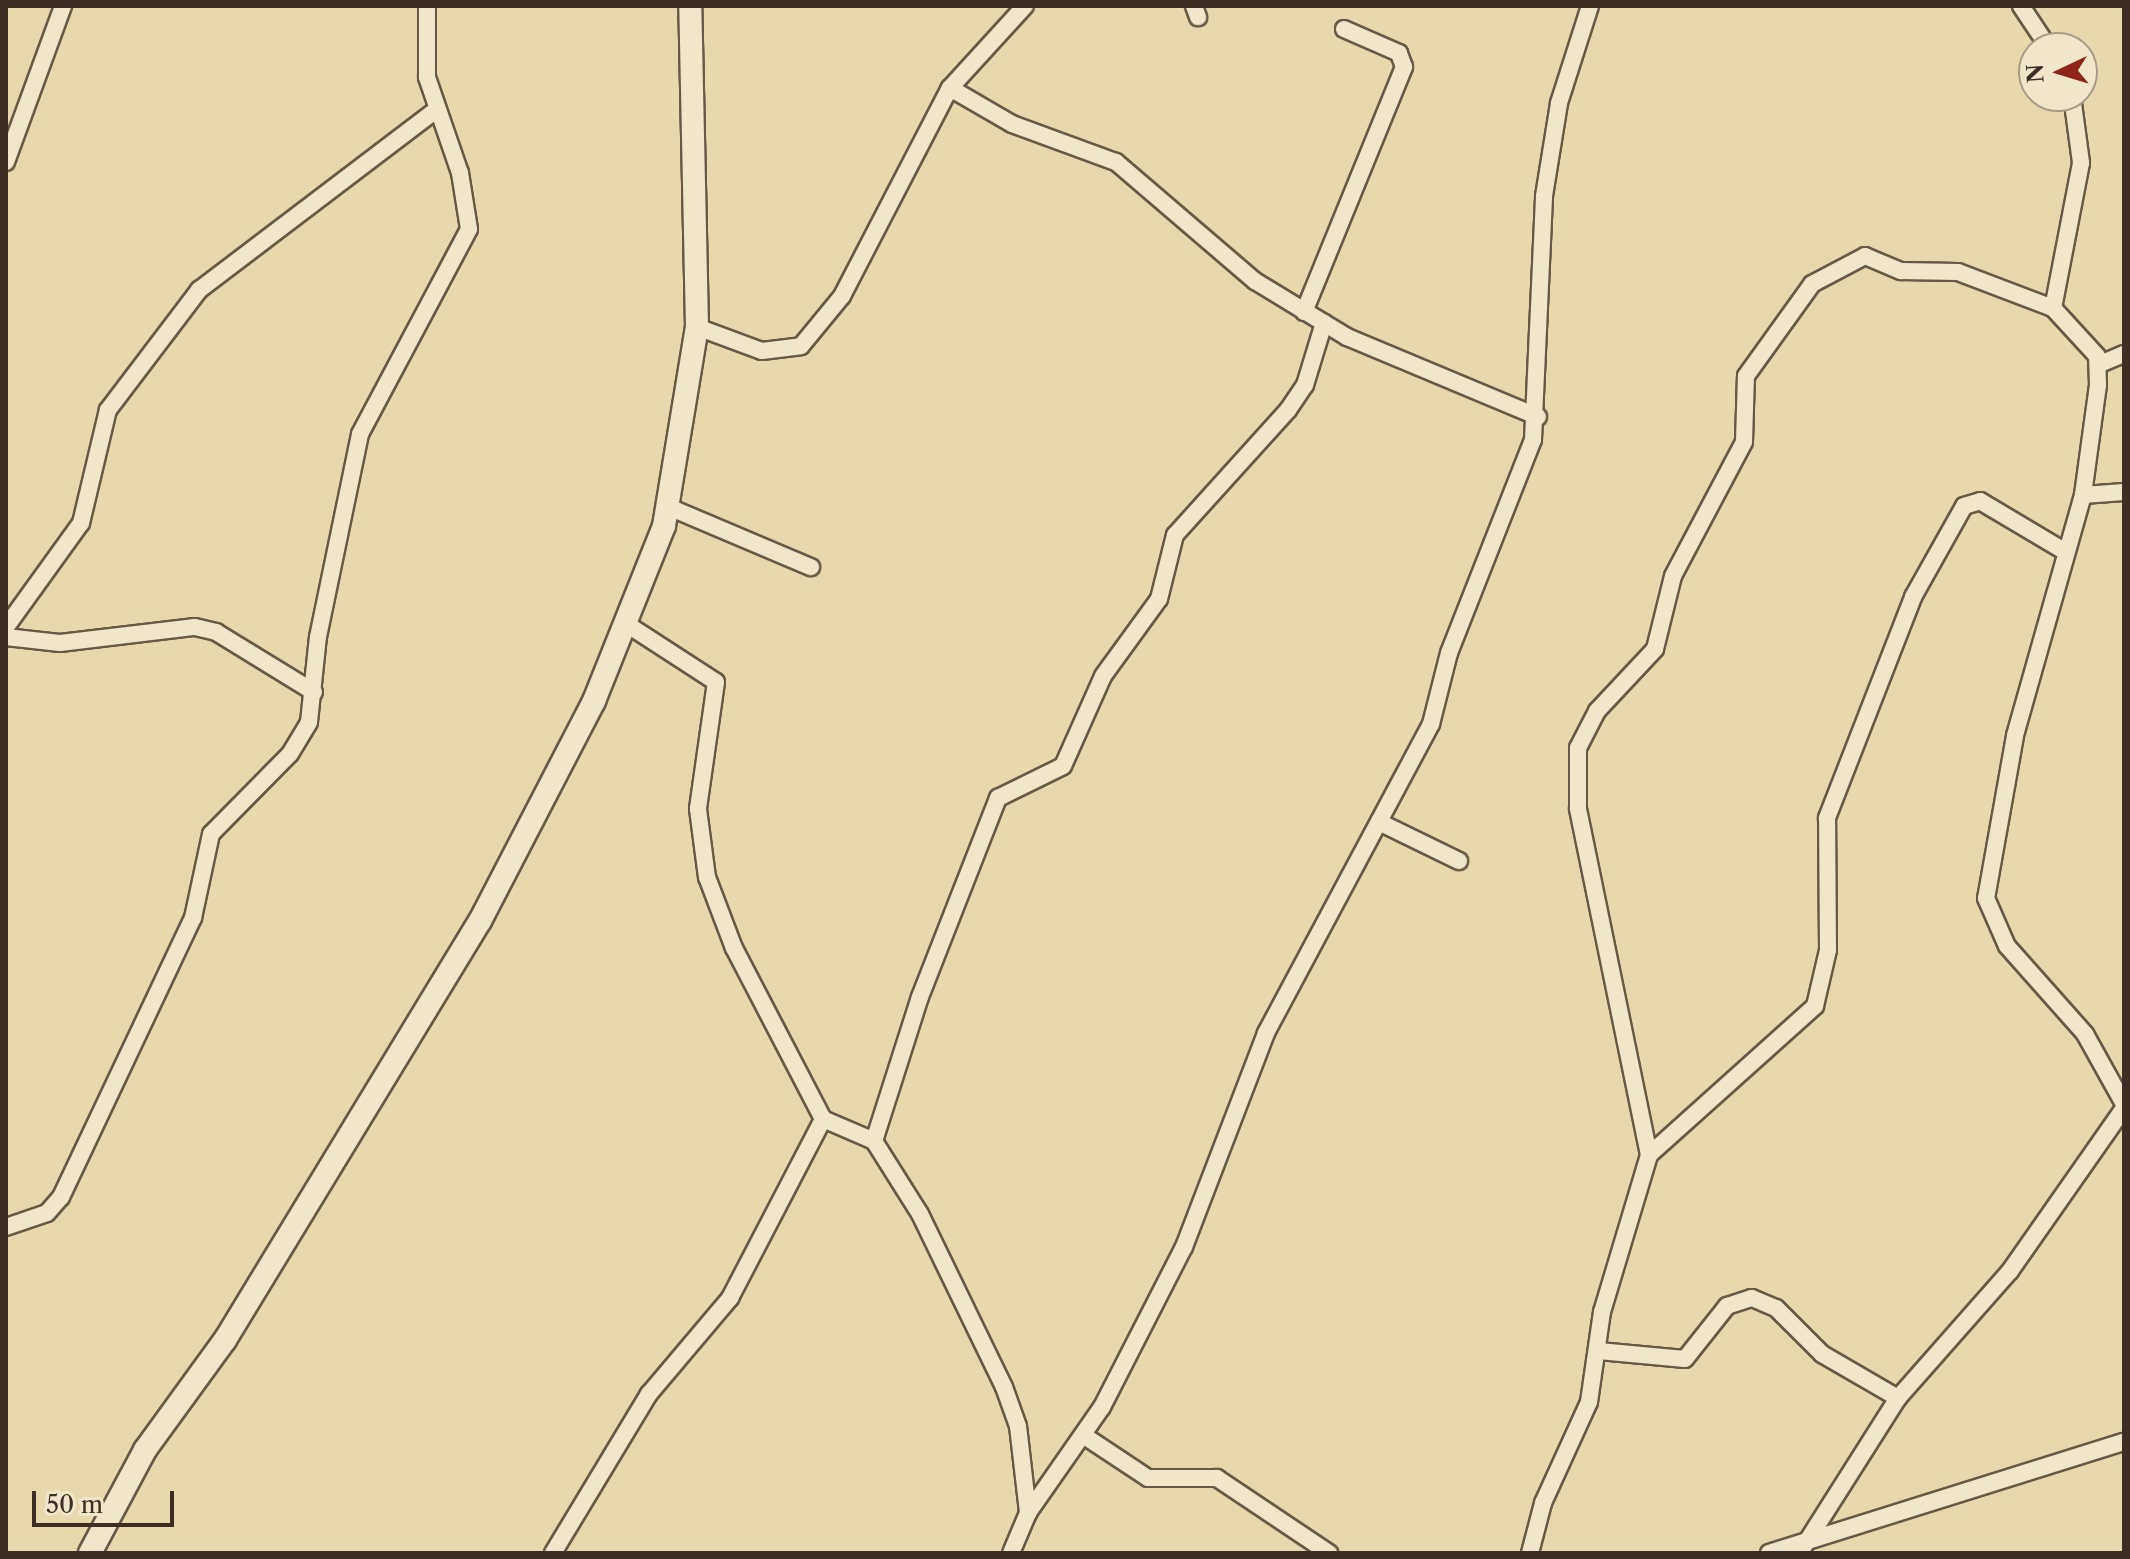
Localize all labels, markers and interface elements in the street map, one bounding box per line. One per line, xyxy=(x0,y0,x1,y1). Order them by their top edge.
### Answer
north arrow xyxy=(2018,32,2098,112)
text: N xyxy=(2021,63,2050,84)
scale bar xyxy=(36,1475,178,1525)
text: 50 m xyxy=(46,1490,103,1519)

